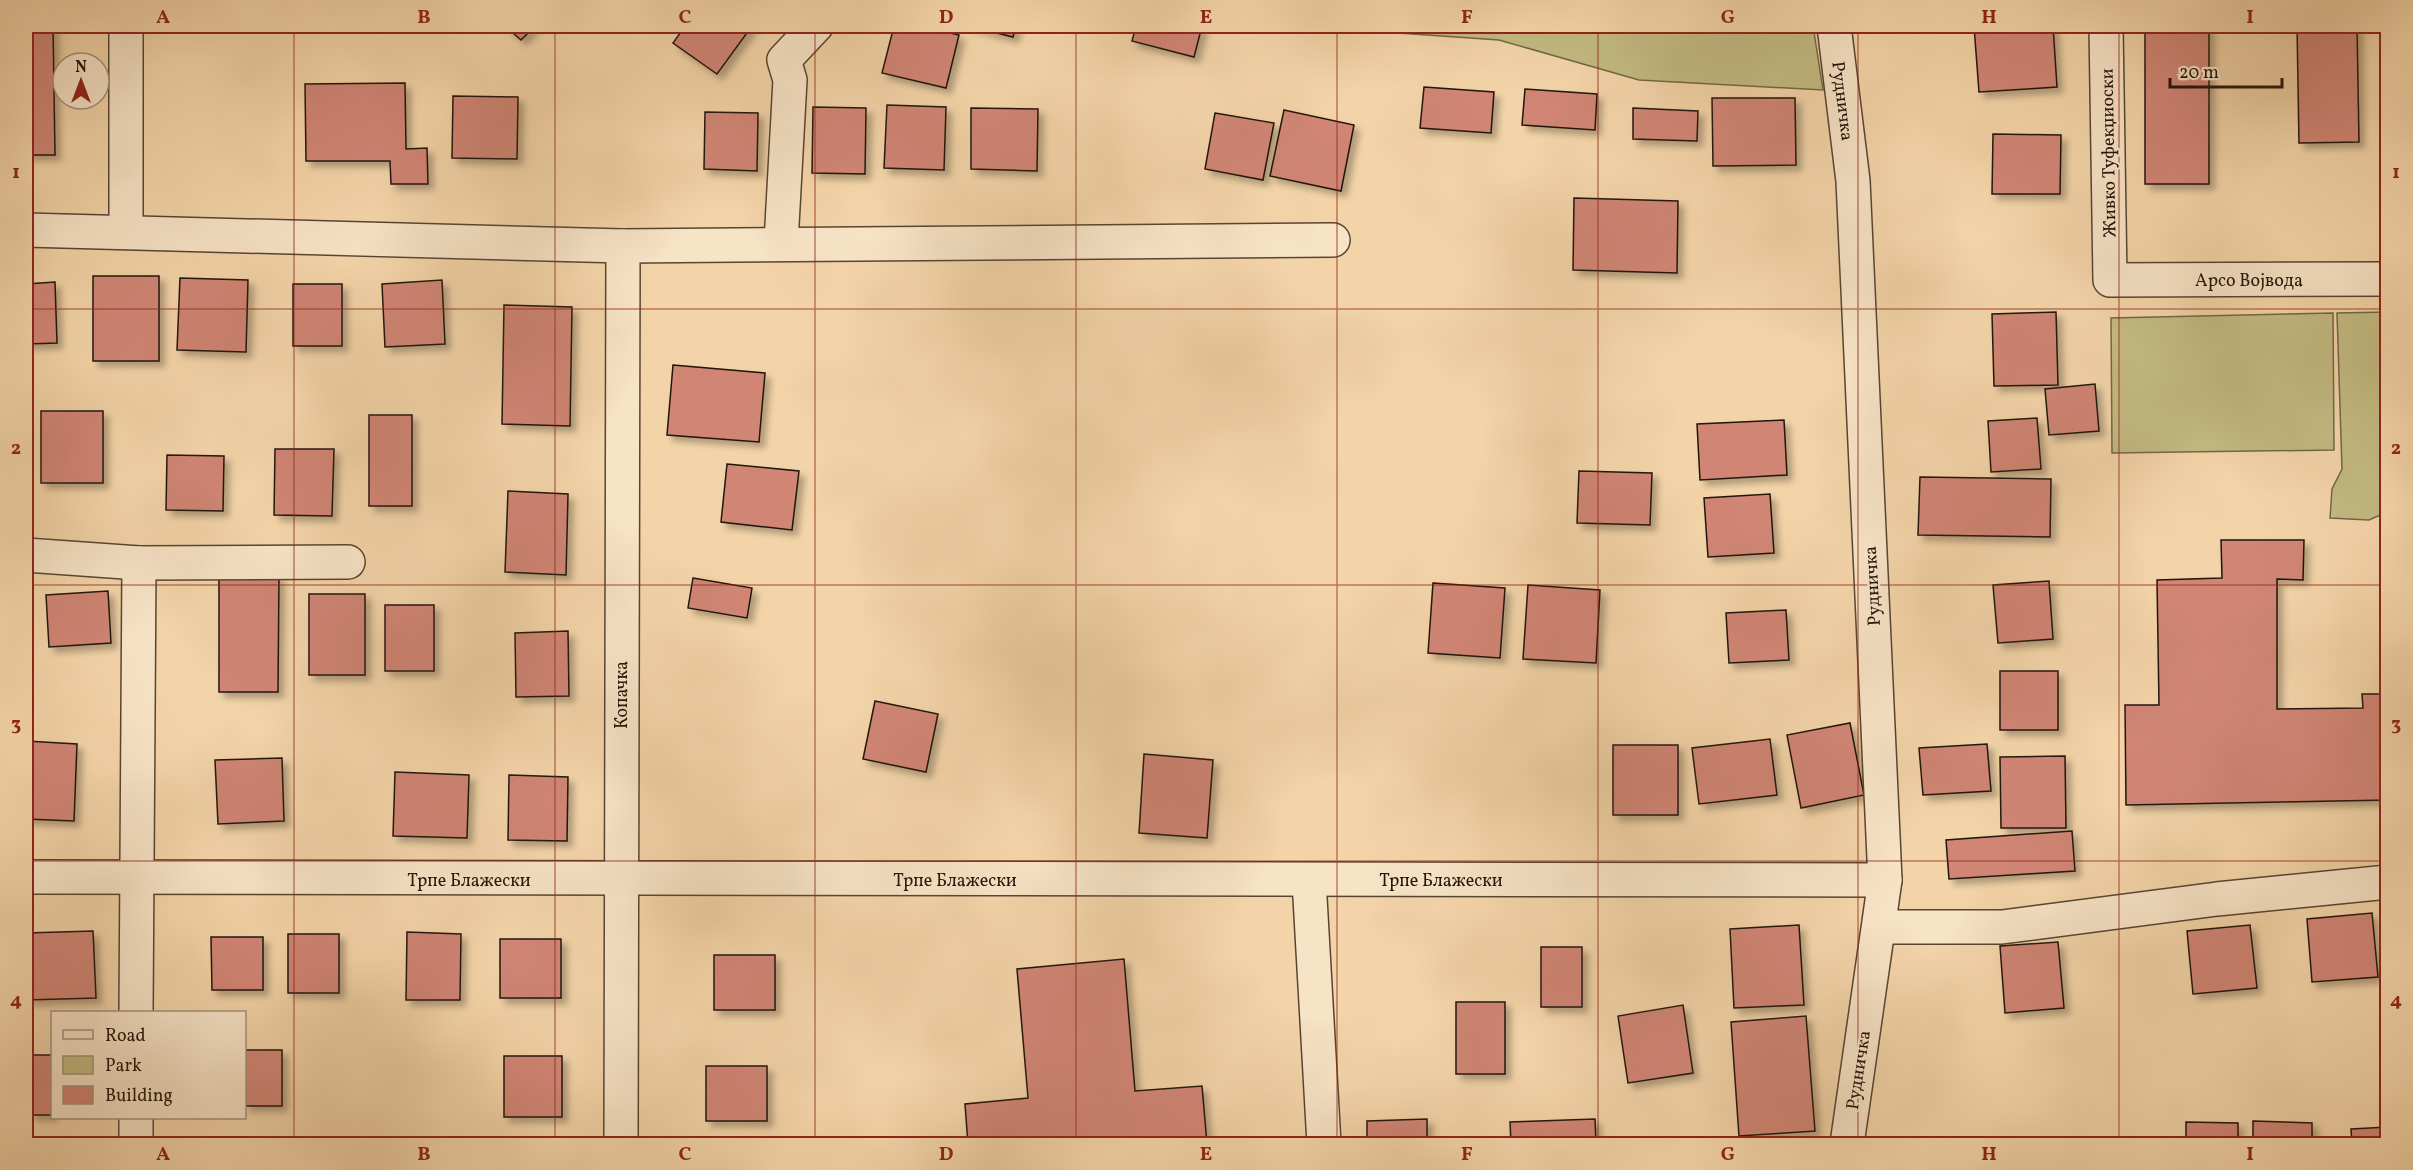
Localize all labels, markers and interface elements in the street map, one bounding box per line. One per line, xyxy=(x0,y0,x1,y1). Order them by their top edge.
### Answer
text: A xyxy=(156,4,170,32)
text: B xyxy=(417,4,431,32)
text: C xyxy=(679,4,692,32)
text: D xyxy=(939,4,953,32)
text: E xyxy=(1200,4,1212,32)
text: F xyxy=(1461,4,1473,32)
text: G xyxy=(1721,4,1735,32)
text: H xyxy=(1981,4,1997,32)
text: I xyxy=(2246,4,2254,32)
north arrow xyxy=(51,51,111,111)
scale bar xyxy=(2170,51,2282,89)
text: N xyxy=(75,57,87,79)
street label: Рудничка xyxy=(1824,60,1859,142)
text: 20 m xyxy=(2179,61,2219,86)
street label: Живко Туфекџиоски xyxy=(2096,68,2123,238)
text: 1 xyxy=(12,159,20,187)
text: 1 xyxy=(2392,159,2400,187)
street label: Арсо Војвода xyxy=(2195,269,2303,294)
text: 2 xyxy=(11,435,21,463)
text: 2 xyxy=(2391,435,2401,463)
street label: Рудничка xyxy=(1859,545,1888,627)
street label: Копачка xyxy=(610,661,635,729)
text: 3 xyxy=(11,711,21,739)
text: 3 xyxy=(2391,711,2401,739)
street label: Трпе Блажески xyxy=(407,869,531,894)
street label: Трпе Блажески xyxy=(893,869,1017,894)
street label: Трпе Блажески xyxy=(1379,869,1503,894)
text: 4 xyxy=(10,987,22,1015)
text: 4 xyxy=(2390,987,2402,1015)
legend xyxy=(51,1011,246,1119)
text: Road xyxy=(105,1024,146,1049)
street label: Рудничка xyxy=(1841,1029,1878,1112)
text: Park xyxy=(105,1054,142,1079)
text: Building xyxy=(105,1084,173,1109)
text: A xyxy=(156,1141,170,1169)
text: B xyxy=(417,1141,431,1169)
text: C xyxy=(679,1141,692,1169)
text: D xyxy=(939,1141,953,1169)
text: E xyxy=(1200,1141,1212,1169)
text: F xyxy=(1461,1141,1473,1169)
text: G xyxy=(1721,1141,1735,1169)
text: H xyxy=(1981,1141,1997,1169)
text: I xyxy=(2246,1141,2254,1169)

